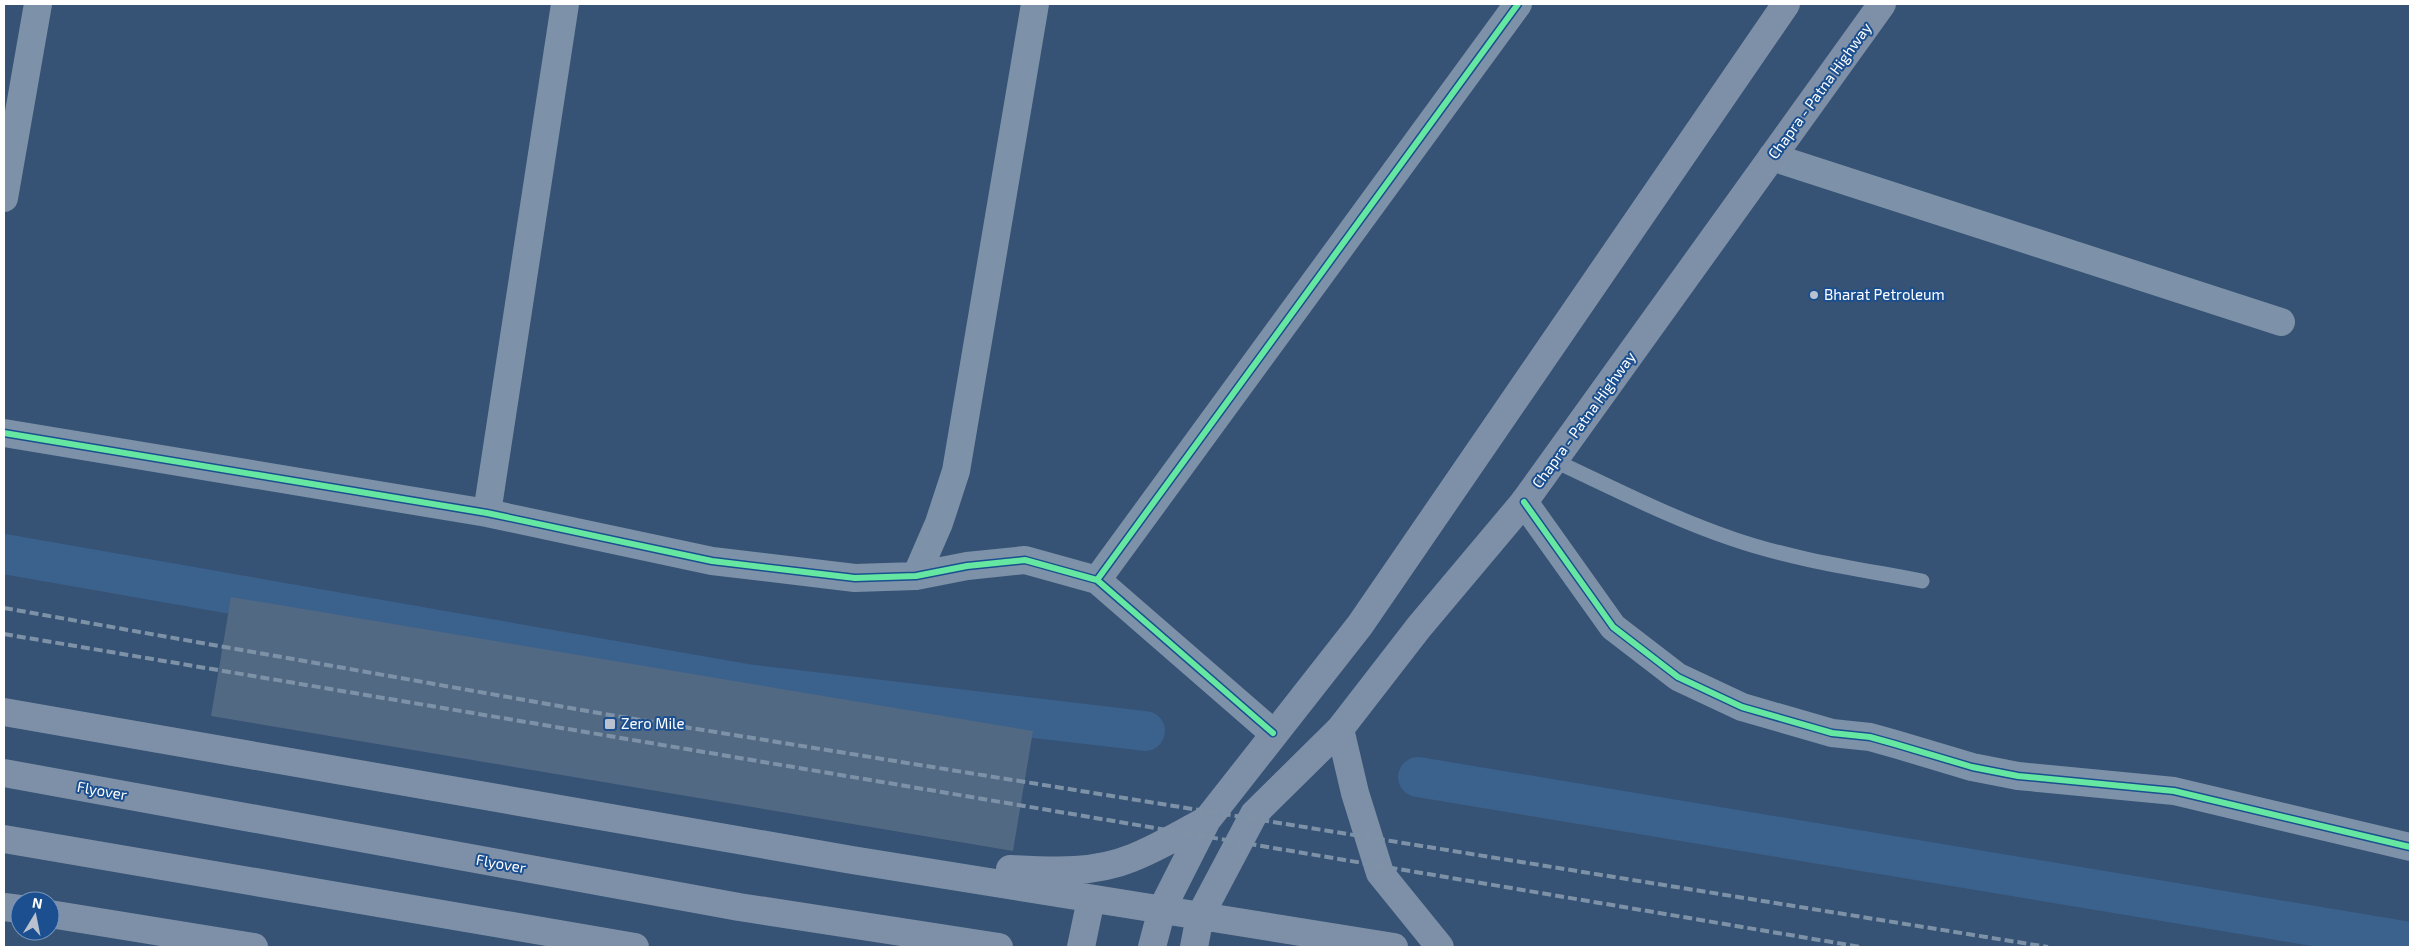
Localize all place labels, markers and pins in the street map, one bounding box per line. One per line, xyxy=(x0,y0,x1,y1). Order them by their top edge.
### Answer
place label: Bharat Petroleum xyxy=(1824,285,1945,303)
marker: Bharat Petroleum xyxy=(1808,289,1820,301)
place label: Zero Mile xyxy=(621,714,685,732)
marker: Zero Mile xyxy=(603,717,617,731)

